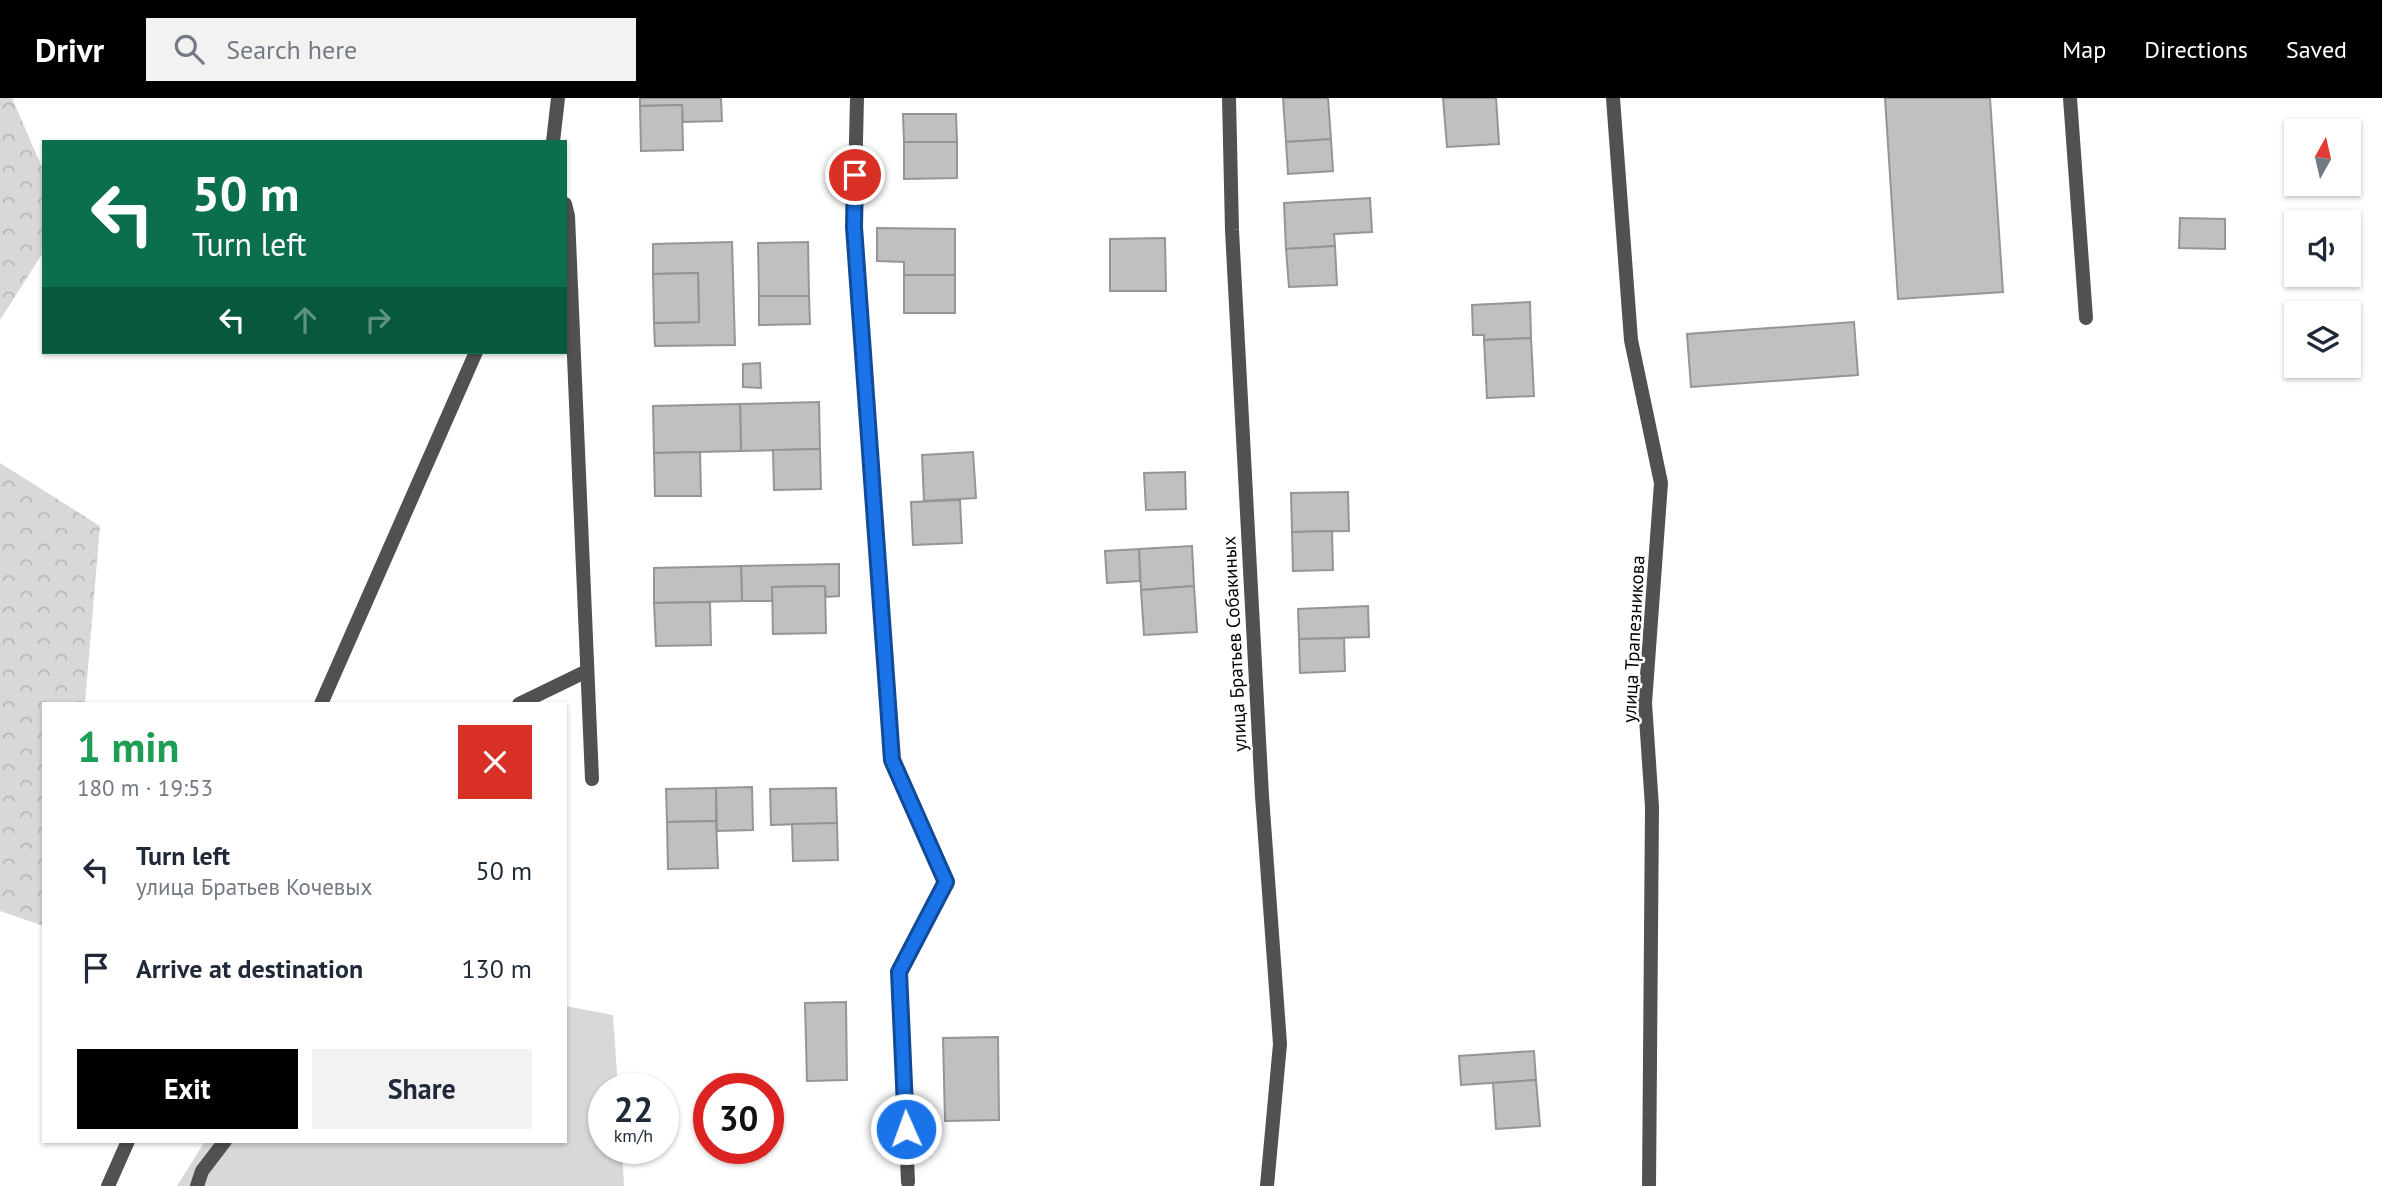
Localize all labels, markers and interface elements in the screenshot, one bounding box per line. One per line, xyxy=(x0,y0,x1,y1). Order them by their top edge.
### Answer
search box xyxy=(146,18,636,81)
text: Drivr xyxy=(35,28,104,71)
icon: search xyxy=(170,30,208,68)
text: Search here xyxy=(226,33,357,66)
text: Map xyxy=(2062,34,2106,65)
text: Directions xyxy=(2144,34,2248,65)
text: Saved xyxy=(2286,34,2347,65)
north arrow xyxy=(2284,119,2361,196)
map controls xyxy=(2284,119,2361,378)
pin xyxy=(825,145,885,205)
icon: arrive xyxy=(836,156,874,194)
text: 50 m xyxy=(192,161,299,225)
icon: left xyxy=(77,168,168,259)
button: sound xyxy=(2284,210,2361,287)
text: Turn left xyxy=(192,223,307,265)
icon: left xyxy=(213,301,251,339)
icon: ahead xyxy=(286,301,324,339)
icon: right xyxy=(359,301,397,339)
button: layers xyxy=(2284,301,2361,378)
street label: улица Братьев Собакиных xyxy=(1216,535,1252,752)
street label: улица Трапезникова xyxy=(1617,555,1649,723)
text: 1 min xyxy=(77,719,179,774)
button: close xyxy=(458,725,532,799)
text: 180 m · 19:53 xyxy=(77,773,213,802)
text: Turn left xyxy=(136,839,230,872)
icon: left xyxy=(77,851,115,889)
text: 50 m xyxy=(476,854,532,887)
text: улица Братьев Кочевых xyxy=(136,872,372,901)
icon: arrive xyxy=(77,949,115,987)
text: Arrive at destination xyxy=(136,952,363,985)
text: 130 m xyxy=(461,952,532,985)
button: Exit xyxy=(77,1049,298,1129)
button: Share xyxy=(312,1049,532,1129)
speed limit sign: 30 xyxy=(693,1073,784,1164)
text: 22 xyxy=(614,1086,653,1132)
position arrow xyxy=(869,1092,943,1166)
text: km/h xyxy=(614,1124,653,1147)

